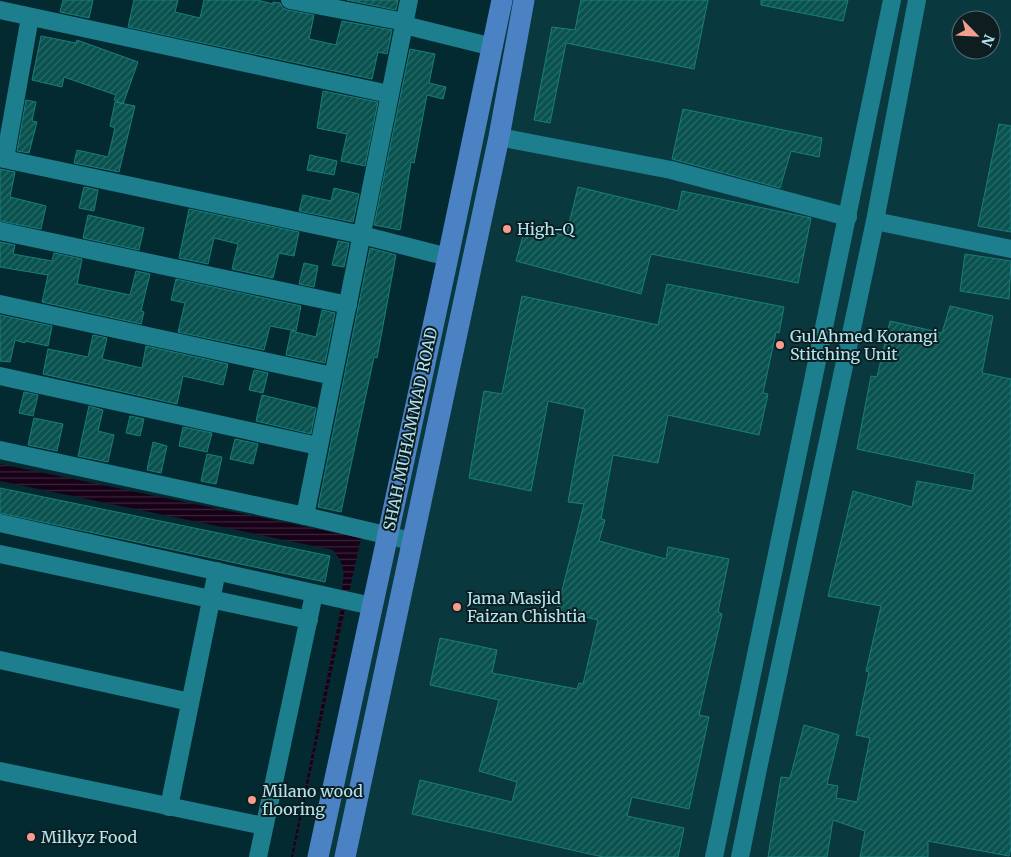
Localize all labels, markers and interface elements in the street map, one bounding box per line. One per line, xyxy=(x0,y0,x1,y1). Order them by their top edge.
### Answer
north arrow xyxy=(951,10,1001,60)
text: N xyxy=(977,32,998,49)
place label: High-Q xyxy=(517,219,576,239)
marker: High-Q xyxy=(501,223,513,235)
street label: SHAH MUHAMMAD ROAD xyxy=(379,325,441,533)
place label: GulAhmed Korangi Stitching Unit xyxy=(790,326,938,364)
marker: GulAhmed Korangi Stitching Unit xyxy=(774,339,786,351)
place label: Jama Masjid Faizan Chishtia xyxy=(466,588,587,626)
marker: Jama Masjid Faizan Chishtia xyxy=(451,601,463,613)
place label: Milano wood flooring xyxy=(262,781,363,819)
marker: Milano wood flooring xyxy=(246,794,258,806)
place label: Milkyz Food xyxy=(41,827,138,847)
marker: Milkyz Food xyxy=(25,831,37,843)

